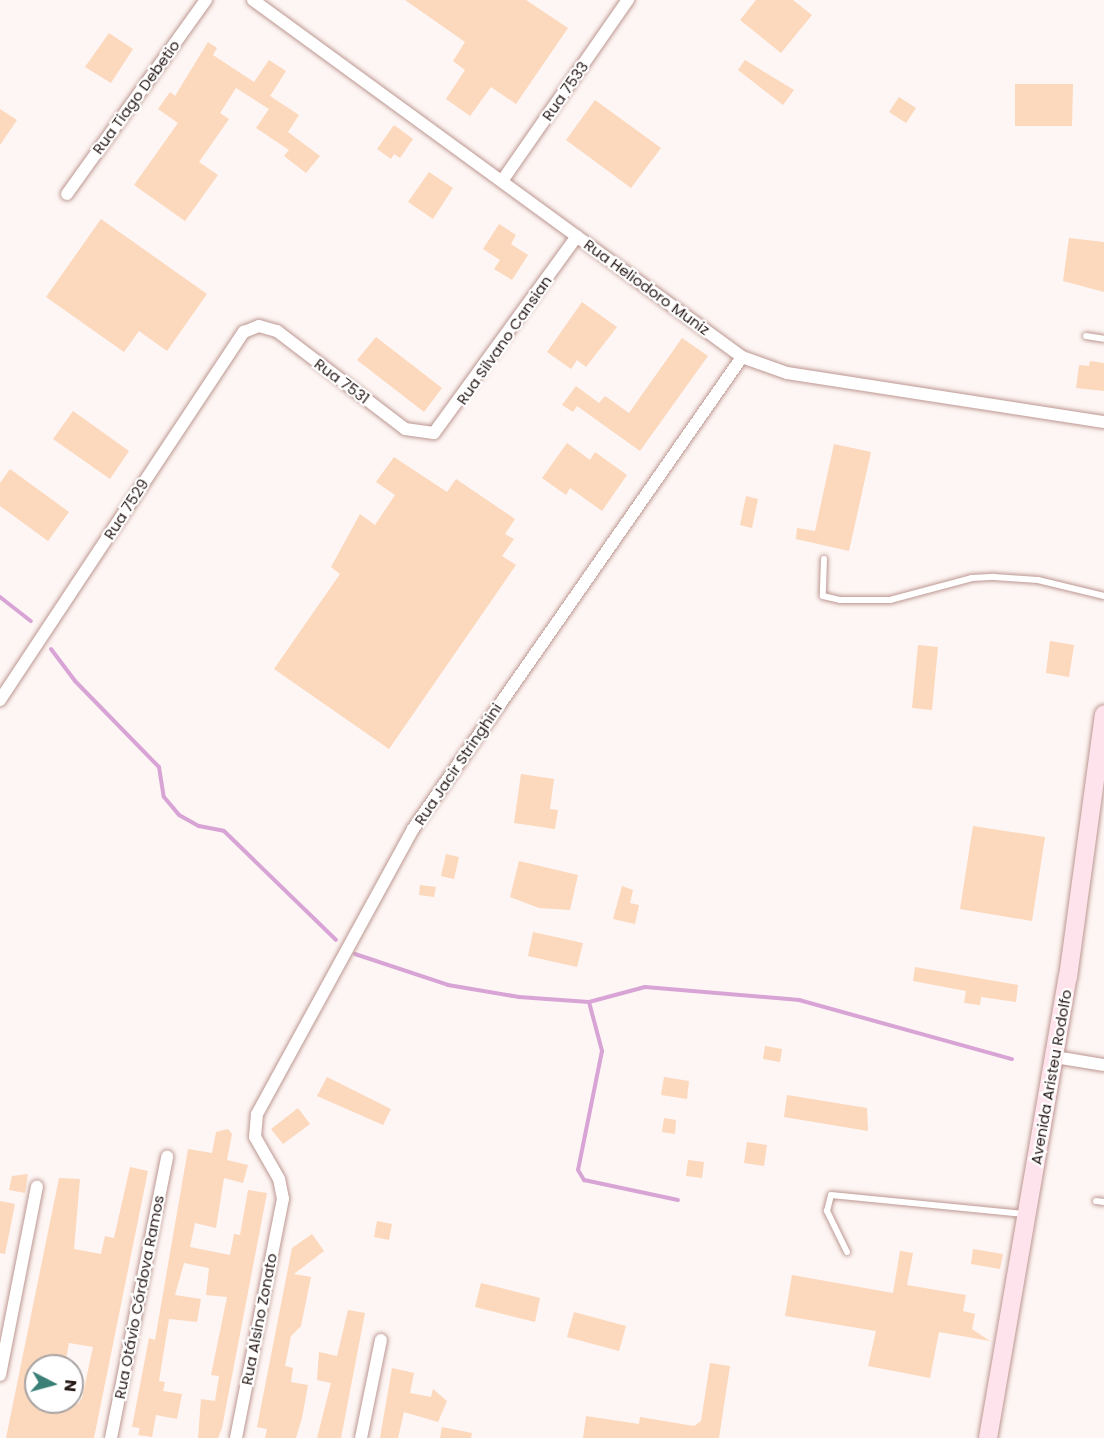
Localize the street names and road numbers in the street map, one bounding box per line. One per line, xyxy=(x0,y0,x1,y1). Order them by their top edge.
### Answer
street label: Rua Tiago Debetio xyxy=(89,36,183,158)
street label: Rua 7533 xyxy=(538,58,592,124)
street label: Rua Heliodoro Muniz xyxy=(581,235,713,339)
street label: Rua Silvano Cansian xyxy=(453,272,555,408)
street label: Rua 7531 xyxy=(311,355,373,407)
street label: Rua 7529 xyxy=(100,475,152,543)
street label: Rua Jacir Stringhini xyxy=(410,700,506,828)
street label: Avenida Aristeu Rodolfo xyxy=(1027,988,1075,1166)
street label: Rua Otávio Córdova Ramos xyxy=(110,1194,168,1400)
street label: Rua Alsino Zonato xyxy=(237,1252,281,1386)

